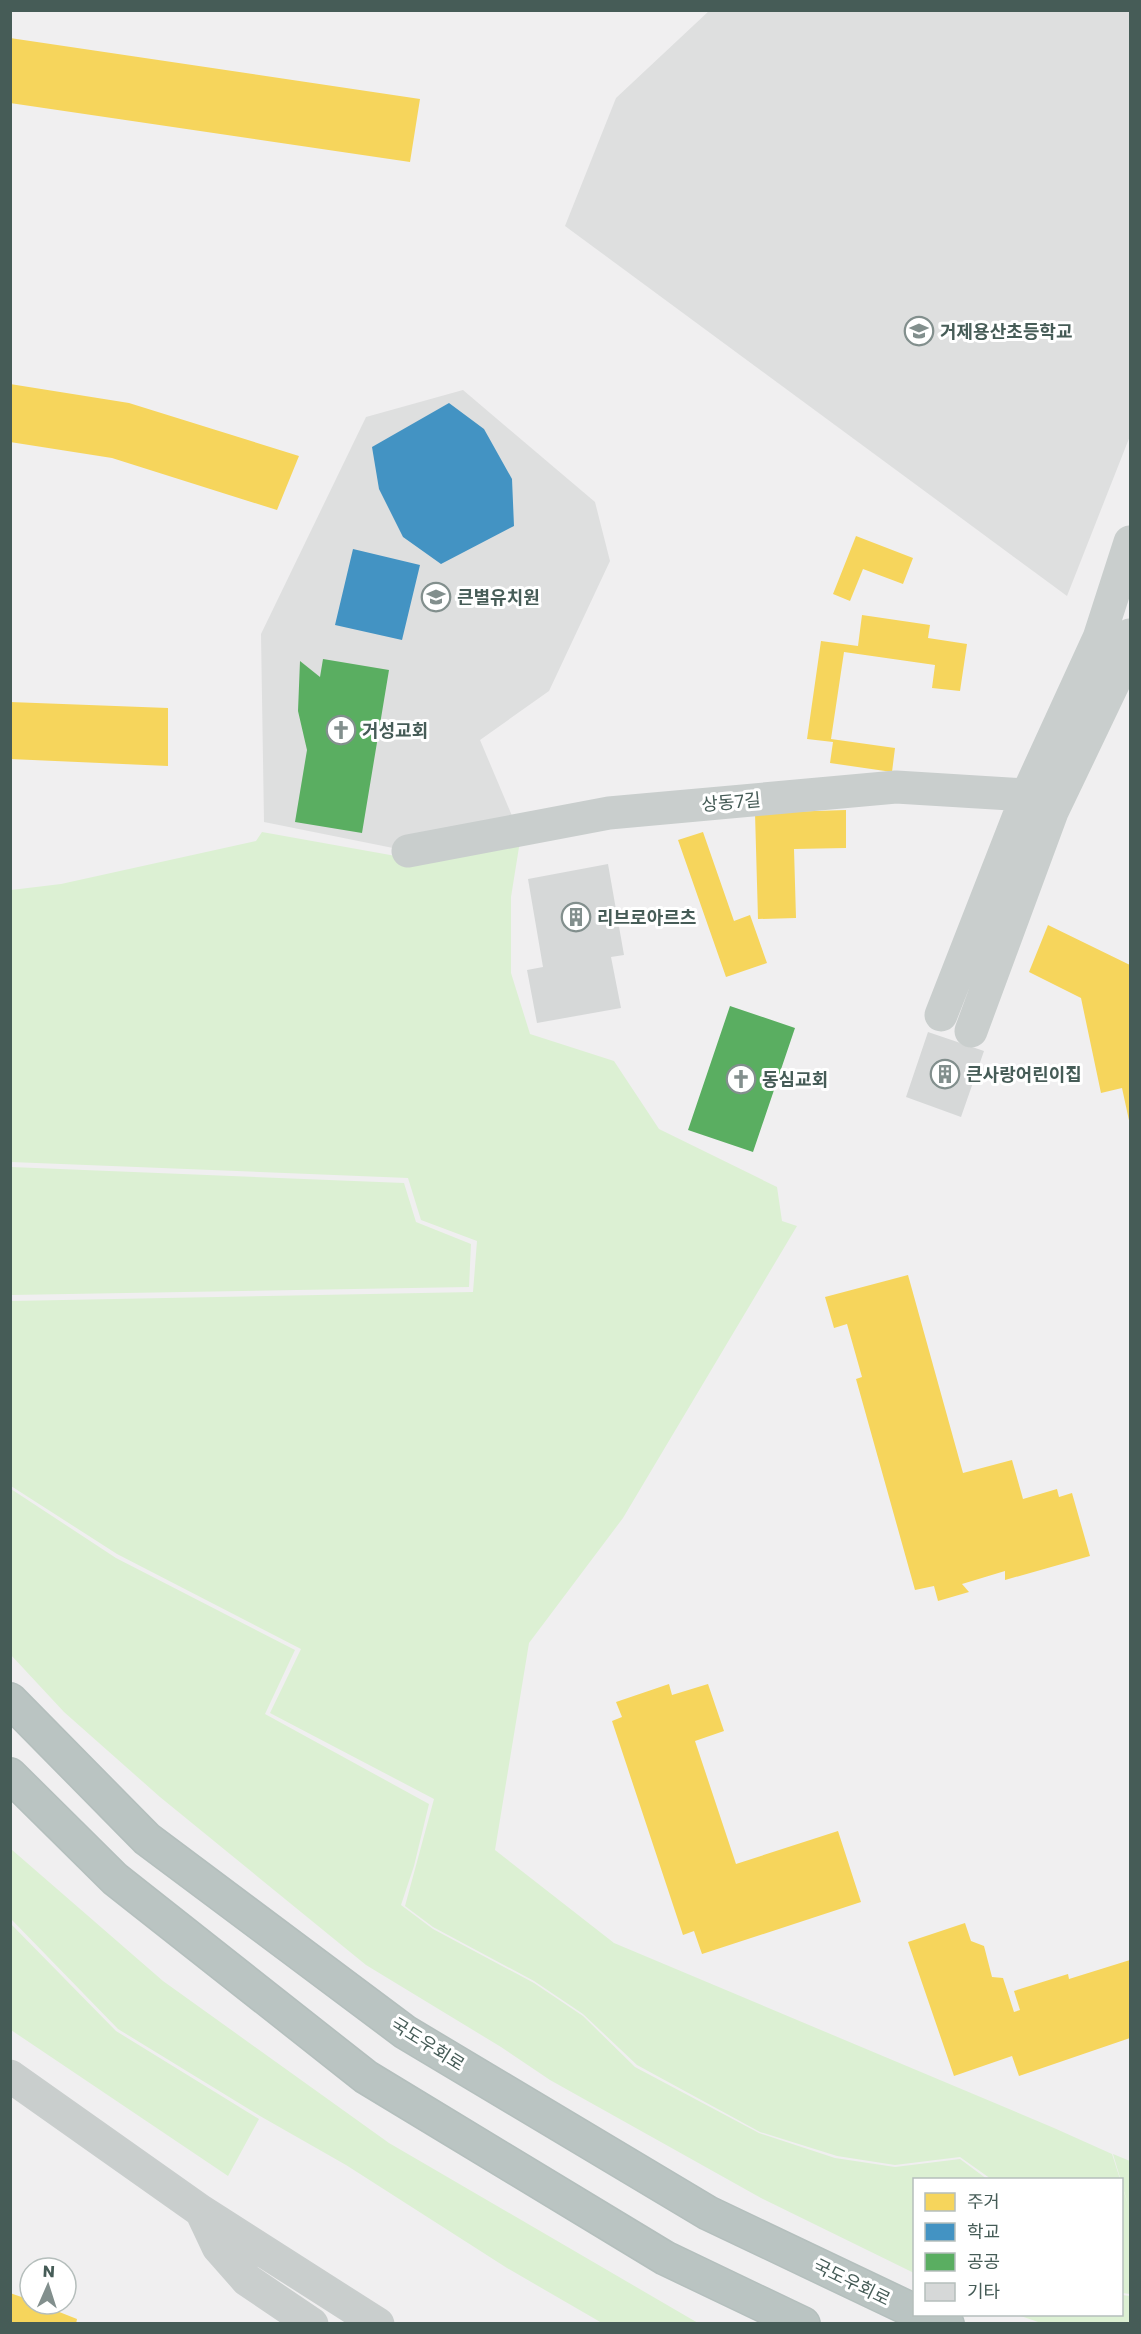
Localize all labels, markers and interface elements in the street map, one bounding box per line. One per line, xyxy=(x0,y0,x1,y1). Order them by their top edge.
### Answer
school or university icon: 거제용산초등학교 xyxy=(903,315,935,347)
place label: 거제용산초등학교 xyxy=(940,319,1072,344)
school or university icon: 큰별유치원 xyxy=(420,581,452,613)
place label: 큰별유치원 xyxy=(457,585,540,610)
church icon: 거성교회 xyxy=(325,714,357,746)
place label: 거성교회 xyxy=(362,718,428,743)
street label: 상동7길 xyxy=(700,787,762,817)
building icon: 리브로아르츠 xyxy=(560,901,592,933)
place label: 리브로아르츠 xyxy=(597,905,696,930)
building icon: 큰사랑어린이집 xyxy=(929,1058,961,1090)
place label: 큰사랑어린이집 xyxy=(966,1062,1082,1087)
church icon: 동심교회 xyxy=(725,1063,757,1095)
place label: 동심교회 xyxy=(762,1067,828,1092)
street label: 국도우회로 xyxy=(386,2011,470,2077)
legend xyxy=(913,2178,1123,2316)
text: 주거 xyxy=(967,2189,1000,2214)
text: 학교 xyxy=(967,2219,1000,2244)
text: 공공 xyxy=(967,2249,1000,2274)
street label: 국도우회로 xyxy=(809,2253,895,2311)
north arrow xyxy=(18,2256,78,2316)
text: N xyxy=(42,2260,55,2283)
text: 기타 xyxy=(967,2279,1001,2304)

